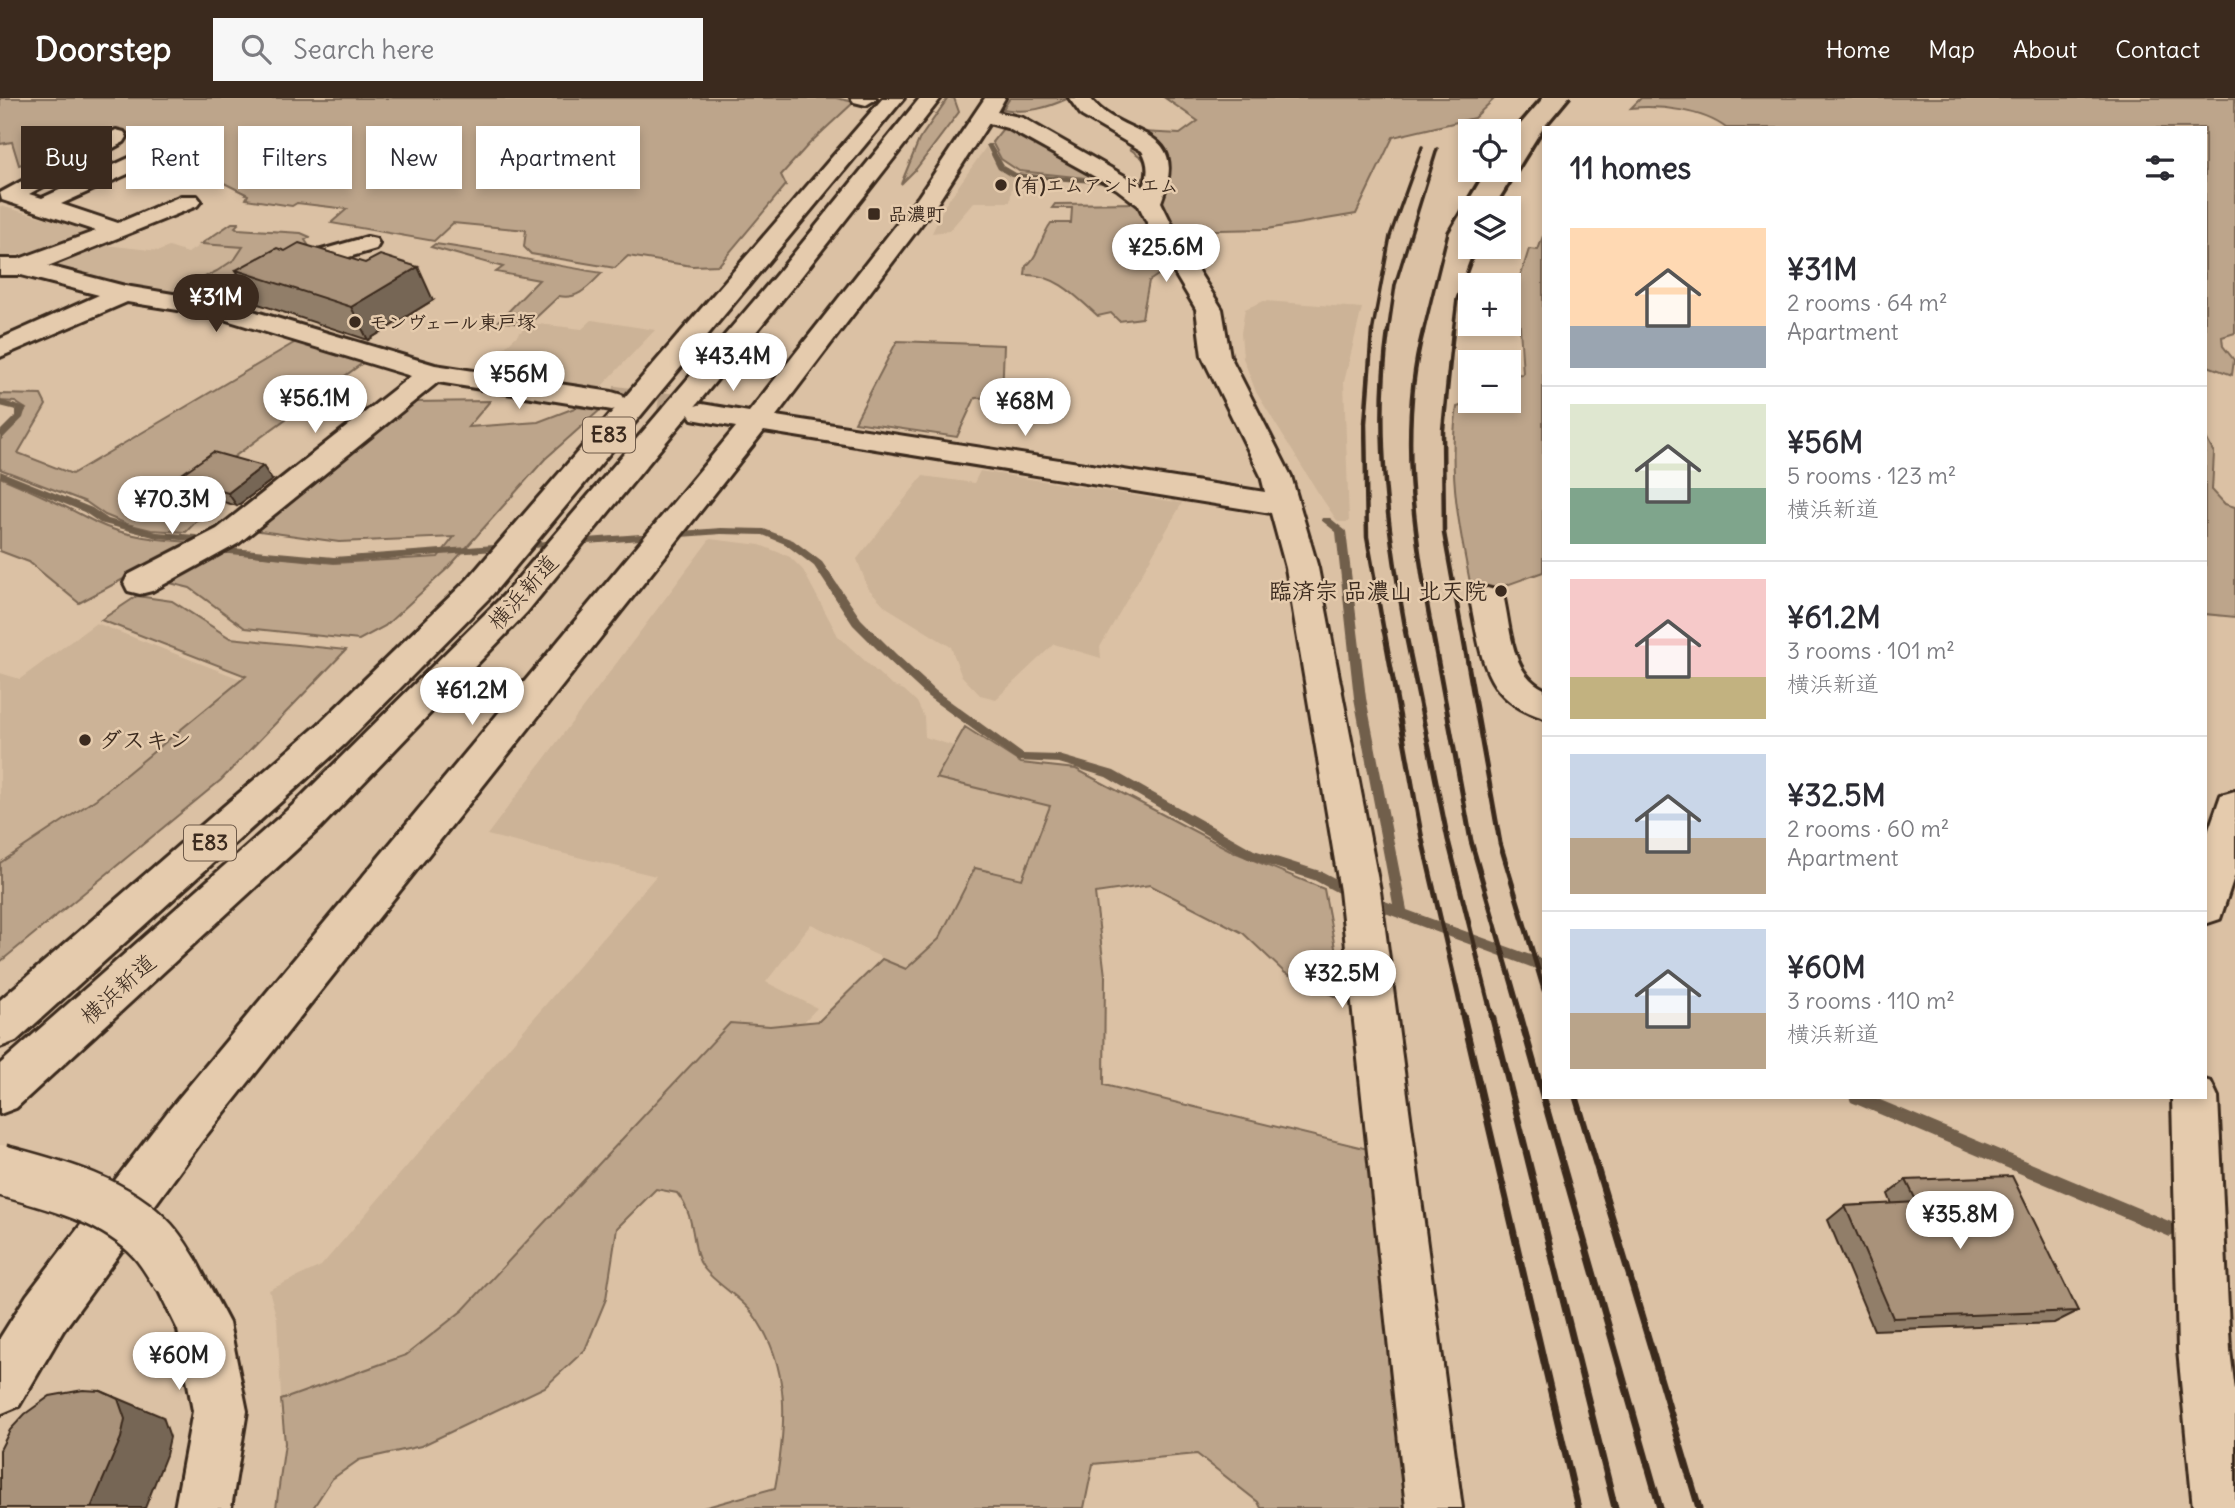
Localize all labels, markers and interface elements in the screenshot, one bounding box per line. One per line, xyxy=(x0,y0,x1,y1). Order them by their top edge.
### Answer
search box xyxy=(213,18,703,81)
text: Doorstep xyxy=(35,28,171,70)
icon: search xyxy=(237,30,275,68)
text: Search here xyxy=(293,33,434,66)
text: Home xyxy=(1826,34,1890,64)
text: Map xyxy=(1928,34,1975,64)
text: About xyxy=(2013,34,2077,64)
text: Contact xyxy=(2115,34,2200,64)
map controls xyxy=(1458,119,1521,413)
button: locate xyxy=(1458,119,1521,182)
chip: Buy xyxy=(21,126,112,189)
chip: Rent xyxy=(126,126,224,189)
chip: Filters xyxy=(238,126,352,189)
chip: New xyxy=(366,126,462,189)
chip: Apartment xyxy=(476,126,640,189)
text: 11 homes xyxy=(1570,149,1691,187)
icon: filters xyxy=(2141,149,2179,187)
place label: (有)エムアンドエム xyxy=(1015,173,1179,197)
marker: (有)エムアンドエム xyxy=(993,177,1009,193)
button: layers xyxy=(1458,196,1521,259)
place label: 品濃町 xyxy=(888,202,945,226)
marker: 品濃町 xyxy=(866,206,882,222)
pin: ¥25.6M xyxy=(1109,225,1223,284)
text: ¥25.6M xyxy=(1128,232,1204,261)
text: ¥31M xyxy=(1787,250,1858,288)
icon: home xyxy=(1626,256,1710,340)
button: + xyxy=(1458,273,1521,336)
pin: ¥31M xyxy=(175,274,257,334)
text: ¥31M xyxy=(189,282,243,311)
text: 2 rooms · 64 m² xyxy=(1787,288,1948,317)
place label: モンヴェール東戸塚 xyxy=(369,310,536,334)
marker: モンヴェール東戸塚 xyxy=(347,314,363,330)
text: Apartment xyxy=(1787,317,1899,346)
pin: ¥43.4M xyxy=(676,334,790,393)
text: ¥43.4M xyxy=(695,341,771,370)
button: − xyxy=(1458,350,1521,413)
pin: ¥56M xyxy=(478,352,560,411)
text: ¥56M xyxy=(490,359,548,388)
pin: ¥56.1M xyxy=(258,376,372,435)
pin: ¥68M xyxy=(984,378,1066,438)
text: ¥56.1M xyxy=(279,383,351,412)
text: ¥68M xyxy=(996,386,1054,415)
road number: E83 xyxy=(583,418,635,452)
text: ¥56M xyxy=(1787,423,1863,461)
icon: home xyxy=(1626,432,1710,516)
text: 5 rooms · 123 m² xyxy=(1787,461,1956,490)
pin: ¥70.3M xyxy=(115,476,229,536)
text: ¥70.3M xyxy=(134,484,210,513)
text: 横浜新道 xyxy=(1787,494,1879,523)
street label: 横浜新道 xyxy=(481,548,564,636)
place label: 臨済宗 品濃山 北天院 xyxy=(1269,576,1487,605)
marker: 臨済宗 品濃山 北天院 xyxy=(1493,583,1509,599)
text: ¥61.2M xyxy=(1787,598,1881,636)
icon: home xyxy=(1626,607,1710,691)
text: 3 rooms · 101 m² xyxy=(1787,636,1955,665)
pin: ¥61.2M xyxy=(415,668,529,727)
text: 横浜新道 xyxy=(1787,669,1879,698)
text: ¥61.2M xyxy=(436,675,508,704)
place label: ダスキン xyxy=(99,725,191,754)
marker: ダスキン xyxy=(77,732,93,748)
text: ¥32.5M xyxy=(1787,776,1886,814)
icon: home xyxy=(1626,782,1710,866)
text: 2 rooms · 60 m² xyxy=(1787,814,1949,843)
road number: E83 xyxy=(184,826,236,860)
text: Apartment xyxy=(1787,843,1899,872)
street label: 横浜新道 xyxy=(74,947,162,1030)
text: ¥60M xyxy=(1787,948,1866,986)
pin: ¥32.5M xyxy=(1285,950,1399,1010)
icon: home xyxy=(1626,957,1710,1041)
text: ¥32.5M xyxy=(1304,958,1380,987)
text: 3 rooms · 110 m² xyxy=(1787,986,1955,1015)
text: 横浜新道 xyxy=(1787,1019,1879,1048)
pin: ¥35.8M xyxy=(1903,1192,2017,1251)
text: ¥35.8M xyxy=(1922,1199,1998,1228)
pin: ¥60M xyxy=(138,1332,220,1392)
text: ¥60M xyxy=(149,1340,209,1369)

